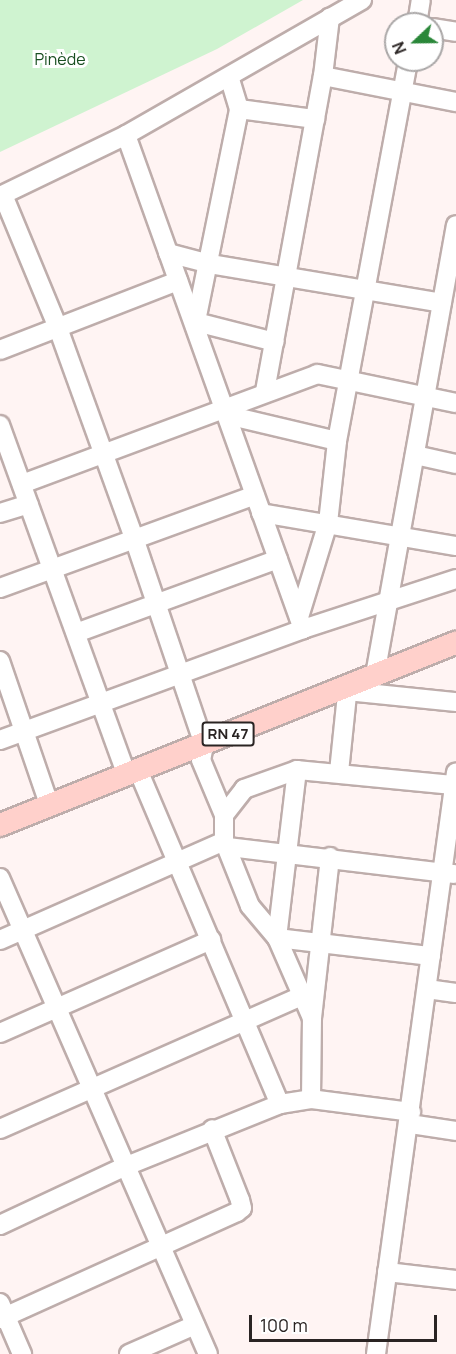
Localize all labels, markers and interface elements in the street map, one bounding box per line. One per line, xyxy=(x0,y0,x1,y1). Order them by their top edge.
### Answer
north arrow xyxy=(384,12,444,72)
text: N xyxy=(387,39,412,57)
park label: Pinède xyxy=(34,49,86,69)
road number: RN 47 xyxy=(201,722,255,746)
scale bar xyxy=(252,1303,440,1341)
text: 100 m xyxy=(260,1313,308,1337)

